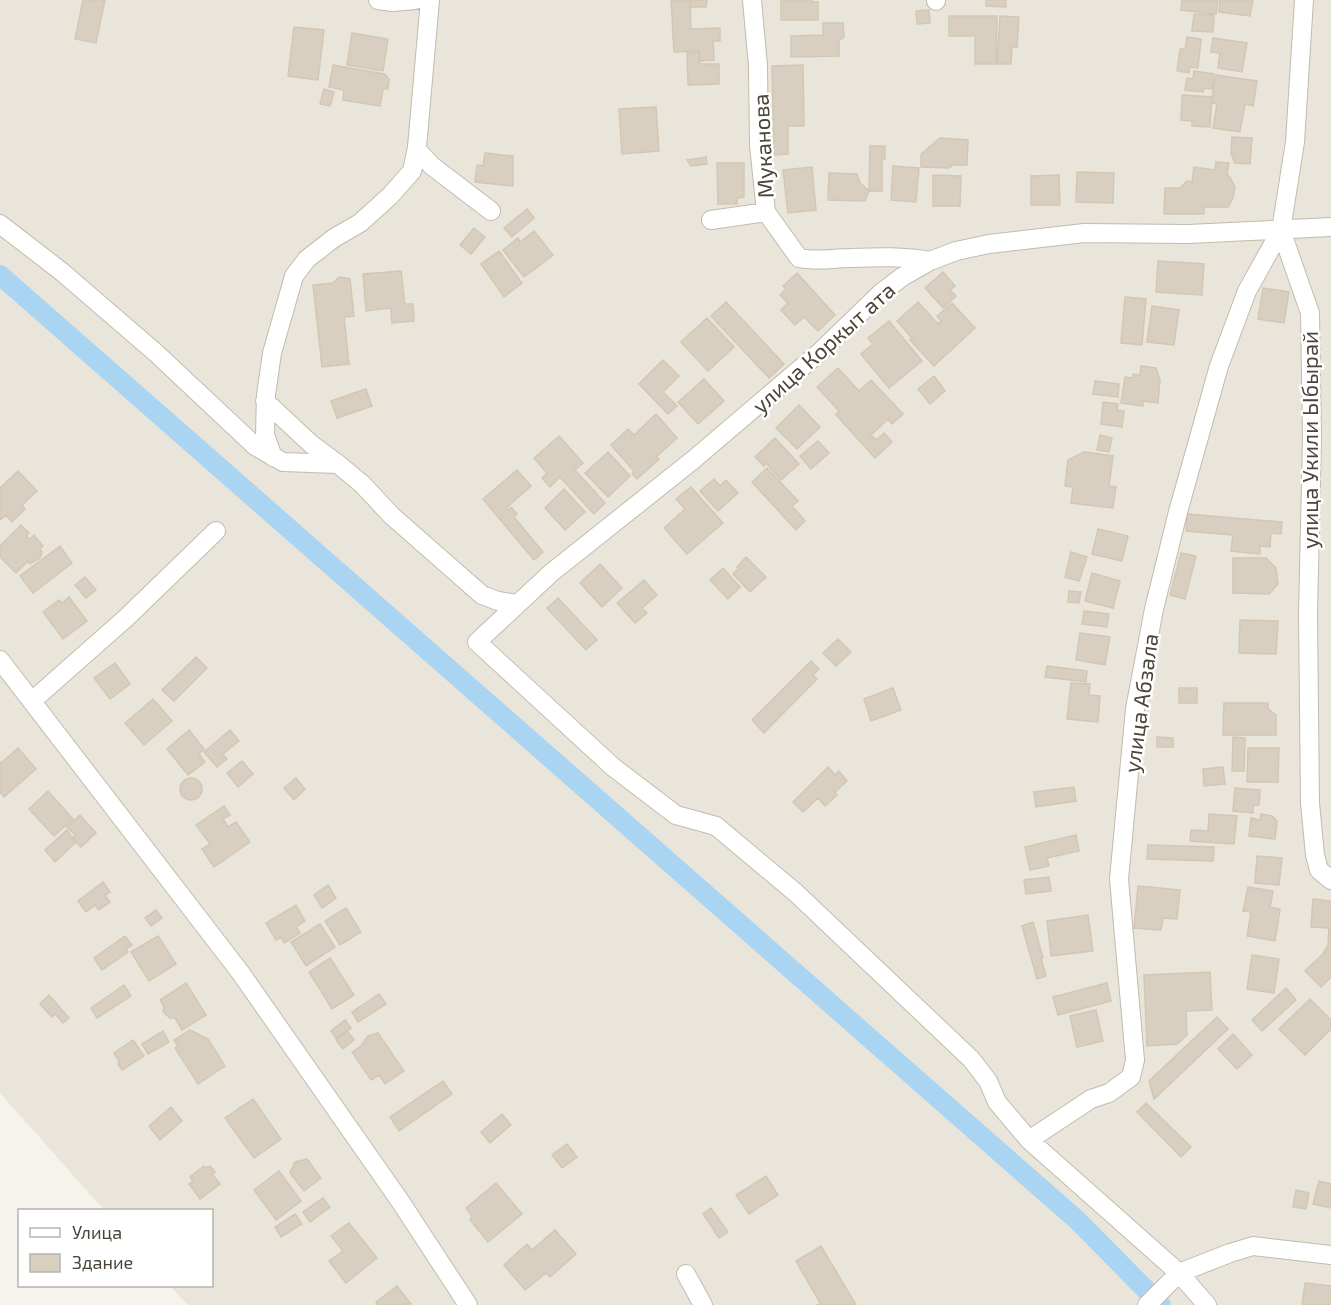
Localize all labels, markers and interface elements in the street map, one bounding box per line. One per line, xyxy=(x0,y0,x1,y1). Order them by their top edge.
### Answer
street label: Муканова xyxy=(746,93,779,199)
street label: улица Коркыт ата xyxy=(746,276,900,419)
street label: улица Укили Ыбырай xyxy=(1296,331,1323,549)
street label: улица Абзала xyxy=(1117,632,1164,774)
legend xyxy=(18,1209,213,1287)
text: Улица xyxy=(72,1221,122,1243)
text: Здание xyxy=(72,1251,133,1273)

